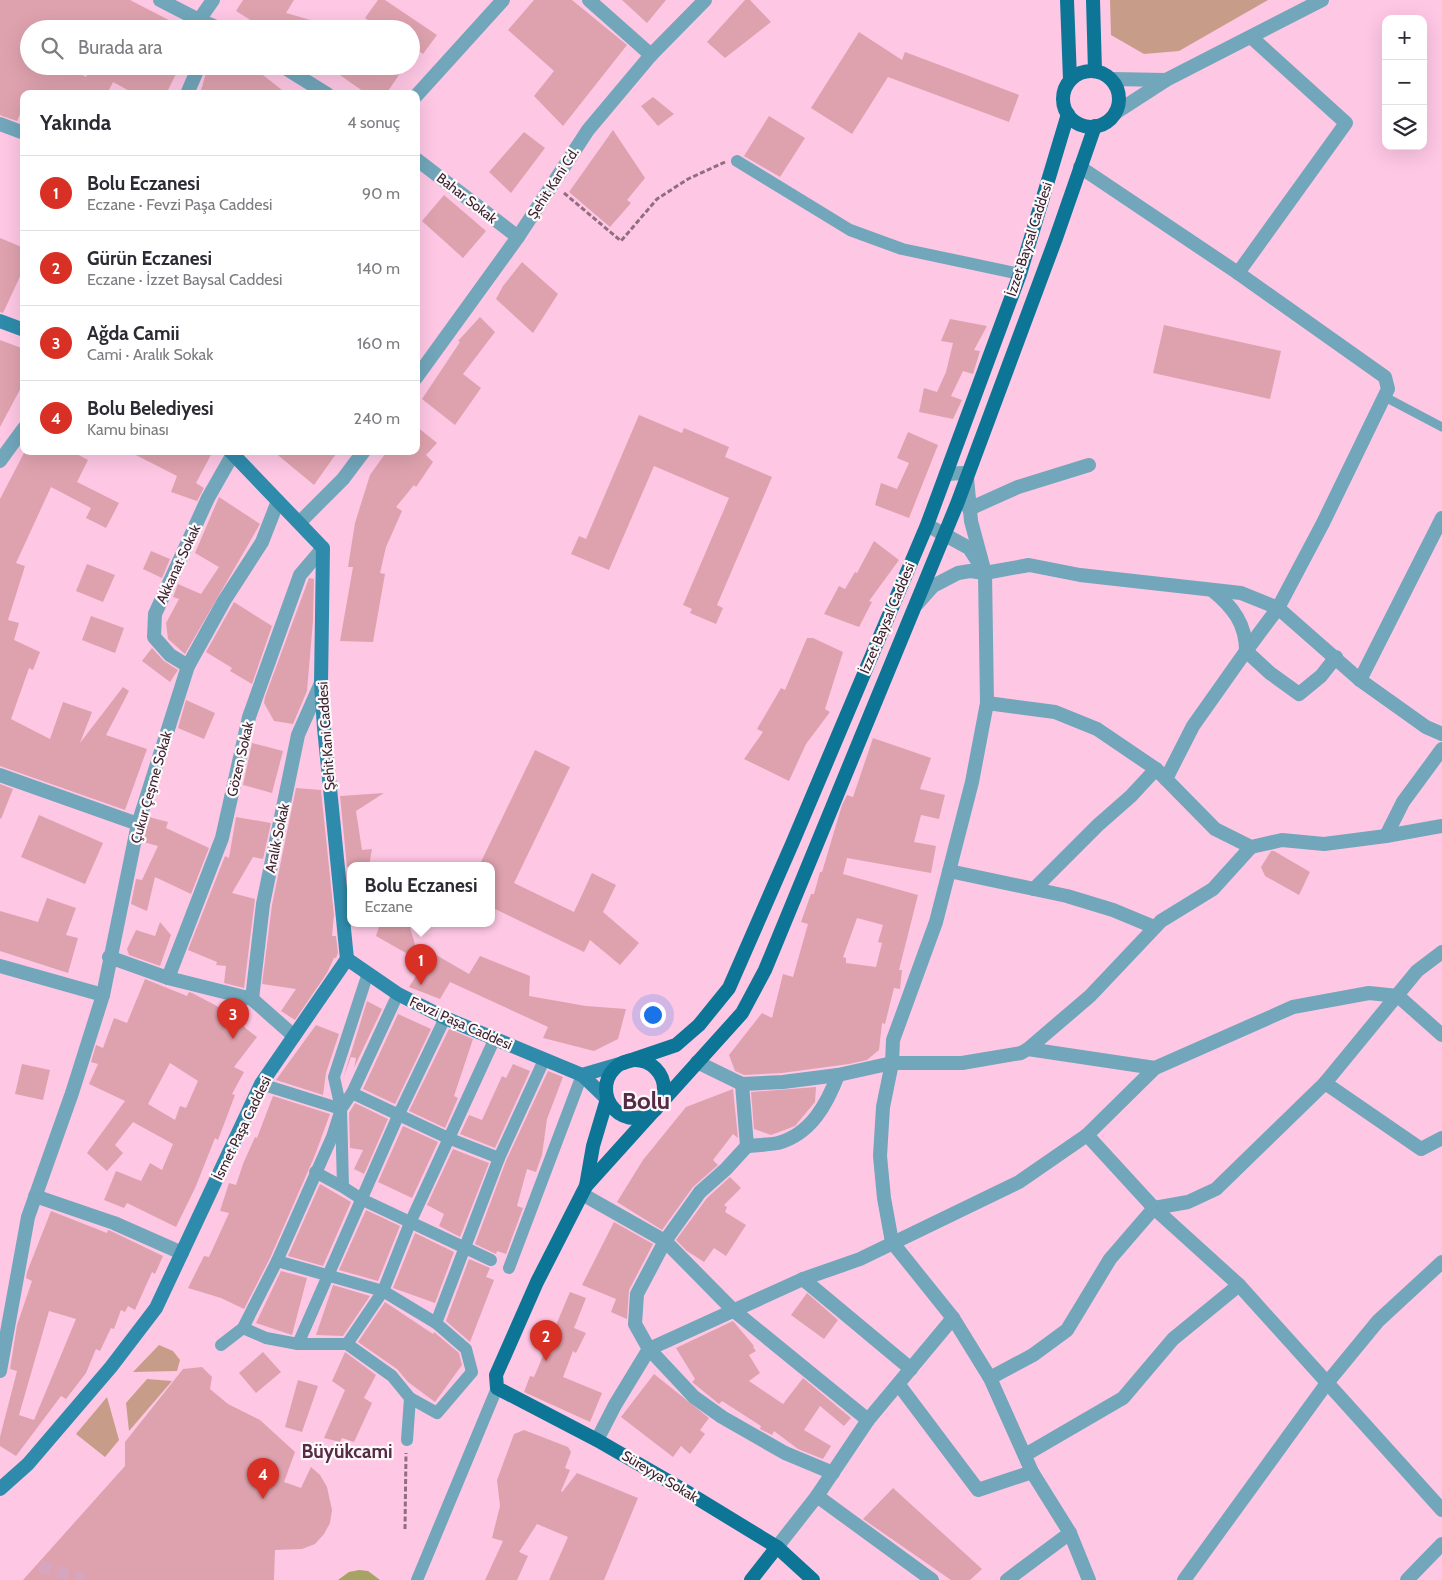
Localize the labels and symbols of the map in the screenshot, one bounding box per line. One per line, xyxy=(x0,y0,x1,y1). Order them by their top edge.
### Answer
street label: Şehit Kani Cd. xyxy=(523,144,583,222)
street label: Bahar Sokak xyxy=(433,169,501,228)
street label: İzzet Baysal Caddesi xyxy=(1002,179,1056,298)
street label: Akkanat Sokak xyxy=(152,521,204,606)
street label: İzzet Baysal Caddesi xyxy=(855,560,919,676)
street label: Şehit Kani Caddesi xyxy=(313,681,339,791)
street label: Gözen Sokak xyxy=(223,719,258,798)
street label: Çukur Çeşme Sokak xyxy=(126,728,176,845)
street label: Aralık Sokak xyxy=(261,801,293,874)
pin: 1 xyxy=(405,944,437,985)
street label: Fevzi Paşa Caddesi xyxy=(407,992,515,1054)
pin: 3 xyxy=(217,998,249,1039)
your location xyxy=(640,1002,666,1028)
street label: İsmet Paşa Caddesi xyxy=(209,1073,275,1183)
district label: Bolu xyxy=(622,1086,670,1115)
pin: 2 xyxy=(530,1320,562,1361)
district label: Büyükcami xyxy=(302,1440,392,1463)
street label: Süreyya Sokak xyxy=(619,1446,702,1506)
pin: 4 xyxy=(247,1458,279,1499)

